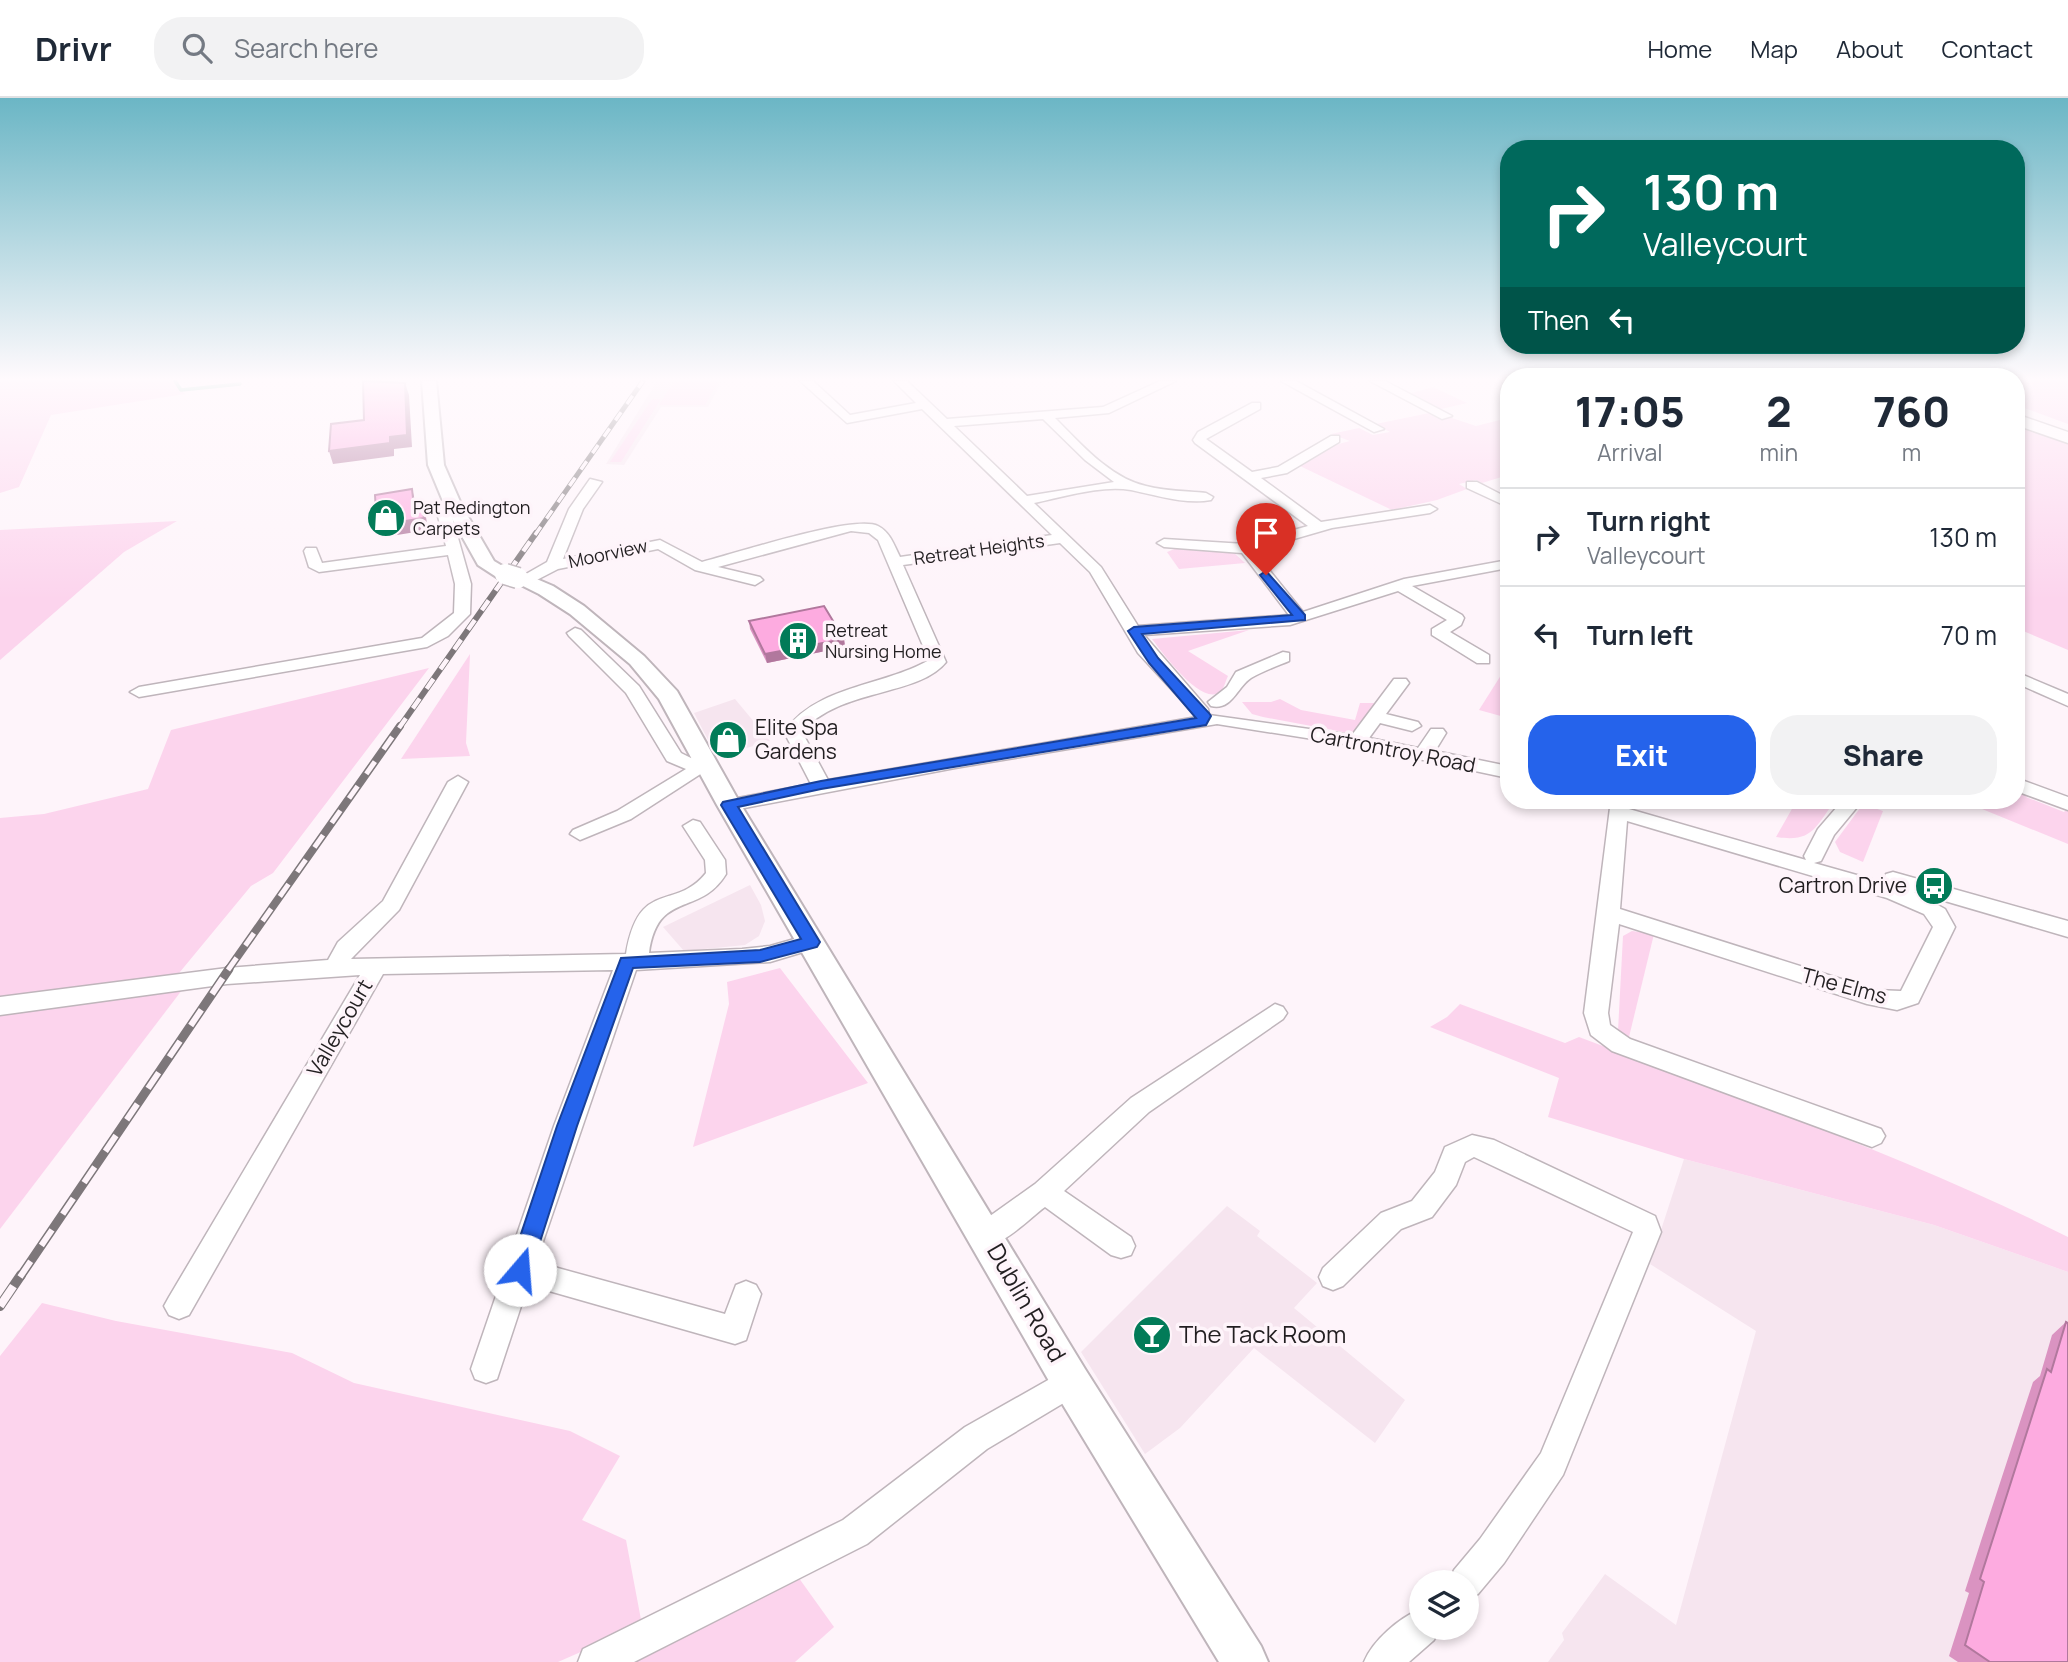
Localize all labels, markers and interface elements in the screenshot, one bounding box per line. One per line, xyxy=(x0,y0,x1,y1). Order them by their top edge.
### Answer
search box xyxy=(154,17,644,80)
text: Drivr xyxy=(35,26,112,71)
icon: search xyxy=(178,29,216,67)
text: Search here xyxy=(234,30,378,66)
text: Home xyxy=(1647,32,1712,65)
text: Map xyxy=(1750,32,1798,65)
text: About xyxy=(1836,32,1904,65)
text: Contact xyxy=(1942,32,2033,65)
text: 130 m xyxy=(1643,158,1779,225)
icon: right xyxy=(1528,168,1619,259)
text: Valleycourt xyxy=(1643,222,1808,266)
icon: left xyxy=(1603,301,1641,339)
text: Then xyxy=(1528,302,1589,338)
text: 17:05 xyxy=(1575,382,1685,440)
text: 2 xyxy=(1766,382,1792,440)
text: 760 xyxy=(1873,382,1950,440)
text: Arrival xyxy=(1597,436,1663,468)
text: min xyxy=(1760,436,1798,468)
text: m xyxy=(1902,436,1921,468)
place label: Pat Redington Carpets xyxy=(413,495,531,540)
shop icon: Pat Redington Carpets xyxy=(365,497,407,539)
pin xyxy=(1236,503,1296,575)
text: Turn right xyxy=(1587,503,1711,539)
icon: arrive xyxy=(1247,514,1285,552)
icon: right xyxy=(1528,518,1566,556)
text: 130 m xyxy=(1929,519,1997,555)
street label: Retreat Heights xyxy=(912,528,1046,570)
street label: Moorview xyxy=(566,533,650,573)
text: Valleycourt xyxy=(1587,539,1705,571)
icon: left xyxy=(1528,616,1566,654)
text: Turn left xyxy=(1587,617,1694,653)
text: 70 m xyxy=(1941,617,1997,653)
place label: Retreat Nursing Home xyxy=(825,618,941,663)
building icon: Retreat Nursing Home xyxy=(777,620,819,662)
place label: Elite Spa Gardens xyxy=(755,713,838,765)
button: Exit xyxy=(1528,715,1756,795)
button: Share xyxy=(1770,715,1997,795)
shop icon: Elite Spa Gardens xyxy=(707,719,749,761)
street label: Cartrontroy Road xyxy=(1308,719,1478,779)
bus stop icon: Cartron Drive xyxy=(1913,865,1955,907)
place label: Cartron Drive xyxy=(1779,871,1907,899)
street label: The Elms xyxy=(1799,960,1890,1010)
street label: Valleycourt xyxy=(300,974,378,1081)
position arrow xyxy=(483,1233,557,1307)
street label: Dublin Road xyxy=(980,1237,1075,1368)
bar icon: The Tack Room xyxy=(1131,1314,1173,1356)
place label: The Tack Room xyxy=(1179,1317,1346,1350)
map controls xyxy=(1409,1570,1479,1640)
button: layers xyxy=(1409,1570,1479,1640)

